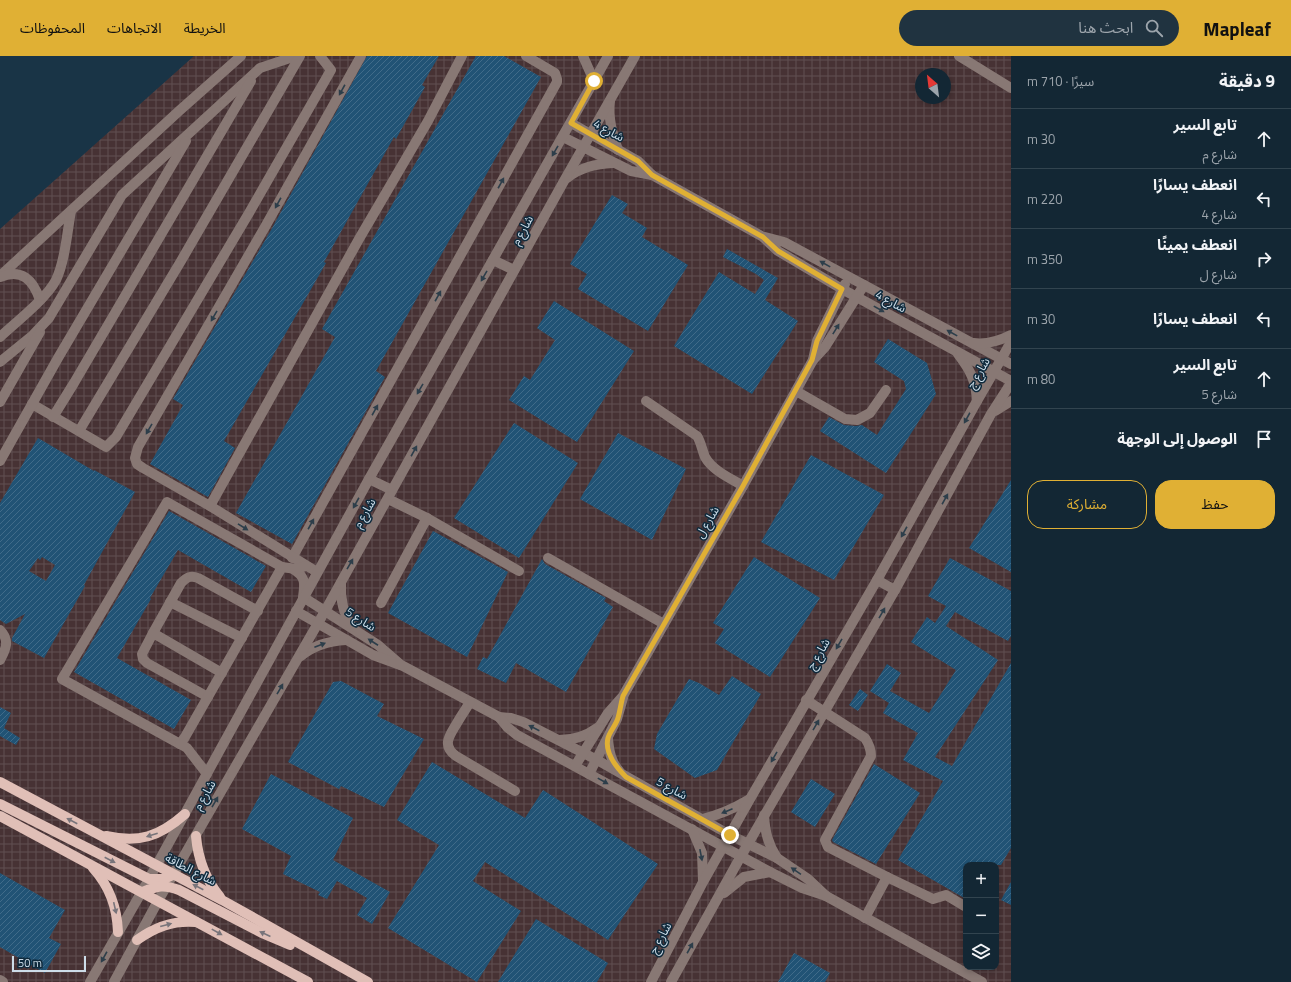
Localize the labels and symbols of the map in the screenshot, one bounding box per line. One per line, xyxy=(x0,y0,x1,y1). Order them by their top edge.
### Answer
north arrow xyxy=(915,68,951,104)
route start xyxy=(585,72,603,90)
one-way arrow xyxy=(338,84,345,96)
street label: شارع 4 xyxy=(590,114,628,146)
one-way arrow xyxy=(552,145,559,157)
one-way arrow xyxy=(498,177,504,189)
one-way arrow xyxy=(275,198,281,209)
street label: شارع م xyxy=(506,211,538,249)
one-way arrow xyxy=(819,261,831,267)
one-way arrow xyxy=(481,270,488,282)
street label: شارع 4 xyxy=(872,285,910,317)
one-way arrow xyxy=(434,290,441,302)
one-way arrow xyxy=(873,306,885,312)
one-way arrow xyxy=(210,310,217,322)
one-way arrow xyxy=(832,324,840,334)
one-way arrow xyxy=(946,330,958,336)
street label: شارع ج xyxy=(961,354,995,392)
one-way arrow xyxy=(417,384,423,395)
one-way arrow xyxy=(371,404,378,416)
one-way arrow xyxy=(964,412,970,424)
one-way arrow xyxy=(145,423,152,435)
one-way arrow xyxy=(411,445,418,456)
one-way arrow xyxy=(941,493,948,505)
street label: شارع م xyxy=(348,494,380,532)
one-way arrow xyxy=(353,497,359,508)
street label: شارع ل xyxy=(690,502,724,542)
one-way arrow xyxy=(308,518,315,529)
one-way arrow xyxy=(238,523,248,531)
one-way arrow xyxy=(900,526,907,538)
one-way arrow xyxy=(347,558,354,570)
street label: شارع 5 xyxy=(342,602,380,636)
one-way arrow xyxy=(878,607,885,619)
street label: شارع ج xyxy=(801,635,835,673)
one-way arrow xyxy=(367,638,378,645)
one-way arrow xyxy=(835,639,843,649)
one-way arrow xyxy=(314,642,326,648)
one-way arrow xyxy=(276,683,283,695)
one-way arrow xyxy=(813,719,820,731)
one-way arrow xyxy=(529,725,540,731)
one-way arrow xyxy=(770,751,777,763)
street label: شارع 5 xyxy=(653,772,691,804)
street label: شارع م xyxy=(188,776,220,814)
one-way arrow xyxy=(597,778,609,784)
one-way arrow xyxy=(211,796,218,808)
one-way arrow xyxy=(721,809,733,815)
one-way arrow xyxy=(67,817,78,824)
route end xyxy=(721,826,739,844)
one-way arrow xyxy=(146,832,158,838)
street label: شارع الطاقة xyxy=(162,848,220,890)
one-way arrow xyxy=(699,849,705,861)
one-way arrow xyxy=(104,857,115,863)
one-way arrow xyxy=(790,867,801,875)
one-way arrow xyxy=(192,884,204,891)
one-way arrow xyxy=(113,902,119,914)
street label: شارع ج xyxy=(644,919,676,957)
one-way arrow xyxy=(161,922,173,928)
one-way arrow xyxy=(212,929,223,936)
one-way arrow xyxy=(259,931,270,937)
one-way arrow xyxy=(687,942,694,954)
one-way arrow xyxy=(101,951,107,963)
scale bar xyxy=(12,954,86,973)

